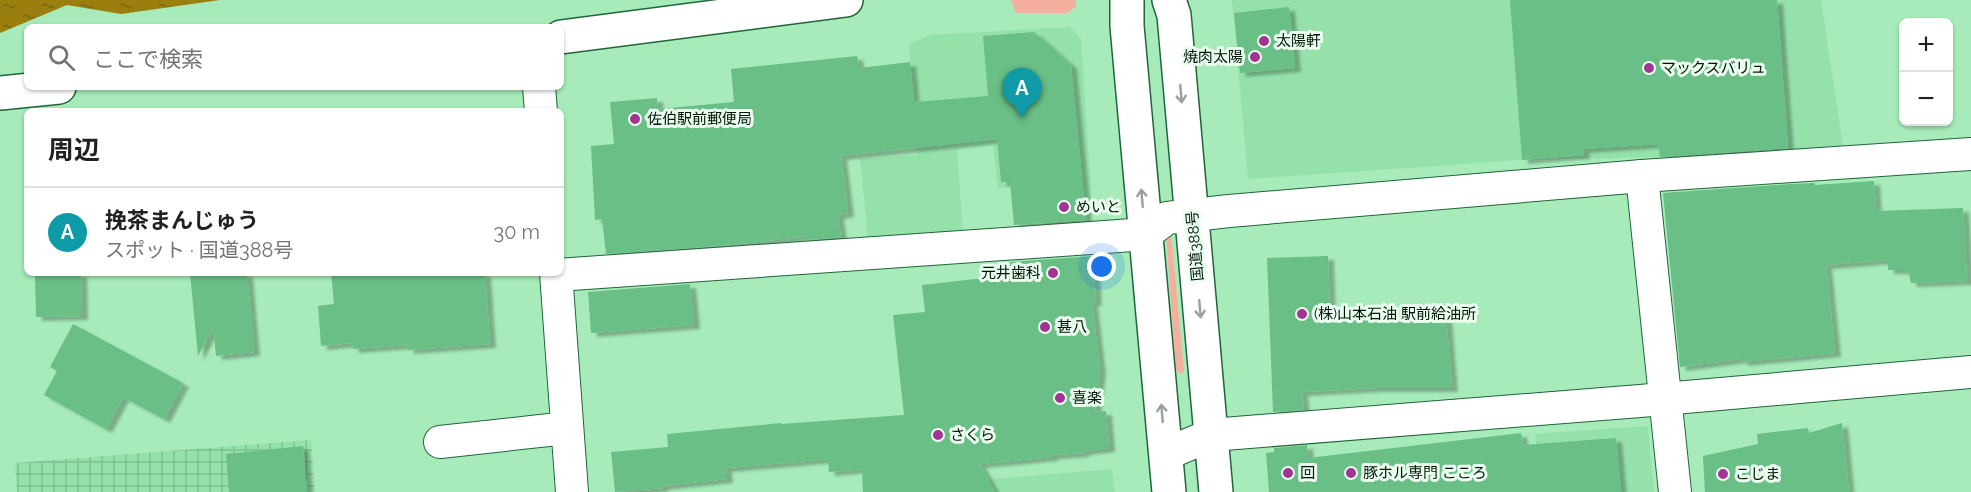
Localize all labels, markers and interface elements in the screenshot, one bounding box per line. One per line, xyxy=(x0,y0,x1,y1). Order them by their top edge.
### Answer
map controls xyxy=(1899,18,1953,126)
button: + xyxy=(1899,18,1953,72)
search box xyxy=(24,24,564,90)
place label: 太陽軒 xyxy=(1276,32,1321,50)
marker: 太陽軒 xyxy=(1257,34,1271,48)
icon: search xyxy=(45,41,78,74)
text: ここで検索 xyxy=(93,46,203,72)
place label: 焼肉太陽 xyxy=(1183,48,1243,66)
marker: 焼肉太陽 xyxy=(1248,50,1262,64)
place label: マックスバリュ xyxy=(1661,59,1766,77)
marker: マックスバリュ xyxy=(1642,61,1656,75)
pin: A xyxy=(1002,68,1042,118)
button: − xyxy=(1899,72,1953,126)
one-way arrow xyxy=(1176,83,1187,103)
place label: 佐伯駅前郵便局 xyxy=(647,110,752,128)
marker: 佐伯駅前郵便局 xyxy=(628,112,642,126)
text: 周辺 xyxy=(48,135,100,165)
one-way arrow xyxy=(1137,188,1148,208)
place label: めいと xyxy=(1076,198,1121,216)
marker: めいと xyxy=(1057,200,1071,214)
text: 挽茶まんじゅう xyxy=(105,207,259,233)
street label: 国道388号 xyxy=(1183,210,1207,282)
text: A xyxy=(61,220,74,244)
text: 30 m xyxy=(494,220,540,244)
text: スポット · 国道388号 xyxy=(105,238,293,262)
your location xyxy=(1087,252,1116,281)
place label: 元井歯科 xyxy=(981,264,1041,282)
marker: 元井歯科 xyxy=(1046,266,1060,280)
one-way arrow xyxy=(1195,299,1206,318)
place label: (株)山本石油 駅前給油所 xyxy=(1314,305,1476,323)
marker: (株)山本石油 駅前給油所 xyxy=(1295,307,1309,321)
place label: 甚八 xyxy=(1057,318,1087,336)
marker: 甚八 xyxy=(1038,320,1052,334)
place label: 喜楽 xyxy=(1072,389,1102,407)
marker: 喜楽 xyxy=(1053,391,1067,405)
one-way arrow xyxy=(1156,403,1167,423)
place label: さくら xyxy=(950,426,995,444)
marker: さくら xyxy=(931,428,945,442)
place label: 回 xyxy=(1300,464,1315,482)
place label: 豚ホル専門 こころ xyxy=(1363,464,1487,482)
place label: こじま xyxy=(1735,465,1780,483)
marker: 回 xyxy=(1281,466,1295,480)
marker: 豚ホル専門 こころ xyxy=(1344,466,1358,480)
marker: こじま xyxy=(1716,467,1730,481)

